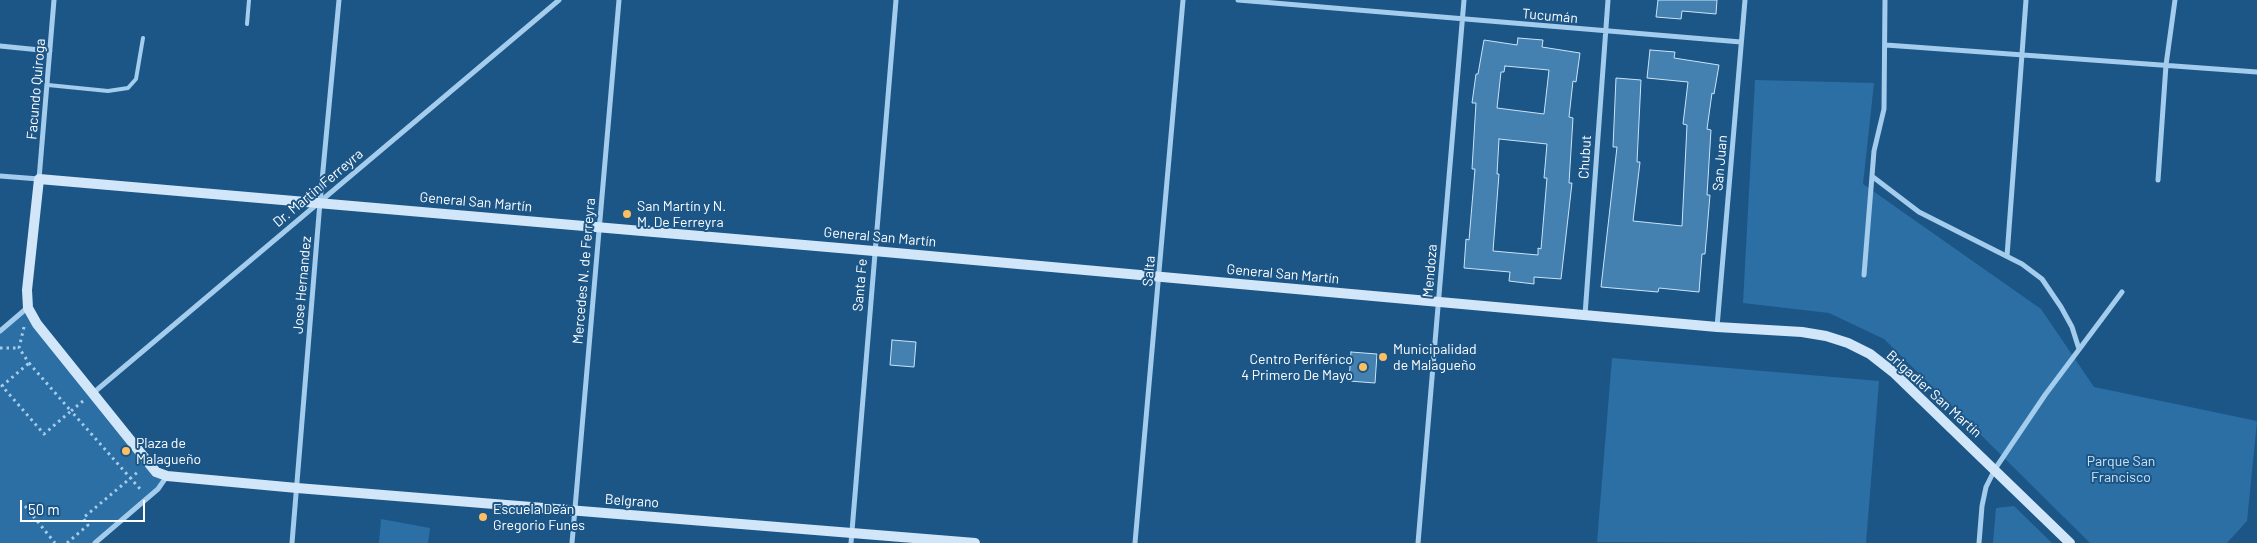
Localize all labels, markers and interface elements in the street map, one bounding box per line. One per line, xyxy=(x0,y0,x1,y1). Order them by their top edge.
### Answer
street label: Tucumán xyxy=(1521,5,1579,27)
street label: Facundo Quiroga xyxy=(23,38,49,140)
street label: San Juan xyxy=(1709,134,1731,192)
street label: Chubut xyxy=(1575,135,1595,179)
street label: Dr. Martin Ferreyra xyxy=(270,145,366,231)
street label: General San Martín xyxy=(419,189,533,215)
street label: Mercedes N. de Ferreyra xyxy=(569,197,599,345)
place label: San Martín y N. M. De Ferreyra xyxy=(637,198,726,230)
marker: San Martín y N. M. De Ferreyra xyxy=(621,208,633,220)
street label: General San Martín xyxy=(823,224,937,250)
street label: Jose Hernandez xyxy=(289,236,315,334)
street label: Mendoza xyxy=(1419,244,1441,298)
street label: Salta xyxy=(1139,255,1159,287)
street label: Santa Fe xyxy=(849,258,871,312)
street label: General San Martín xyxy=(1226,261,1340,287)
place label: Municipalidad de Malagueño xyxy=(1393,341,1477,374)
street label: Brigadier San Martín xyxy=(1883,347,1985,441)
place label: Centro Periférico 4 Primero De Mayo xyxy=(1241,351,1353,384)
marker: Municipalidad de Malagueño xyxy=(1377,351,1389,363)
marker: Centro Periférico 4 Primero De Mayo xyxy=(1357,361,1369,373)
place label: Plaza de Malagueño xyxy=(136,435,201,468)
marker: Plaza de Malagueño xyxy=(120,445,132,457)
park label: Parque San Francisco xyxy=(2087,453,2155,486)
scale bar xyxy=(22,490,148,522)
street label: Belgrano xyxy=(604,491,660,511)
text: 50 m xyxy=(28,500,60,518)
place label: Escuela Deán Gregorio Funes xyxy=(493,501,585,534)
marker: Escuela Deán Gregorio Funes xyxy=(477,511,489,523)

